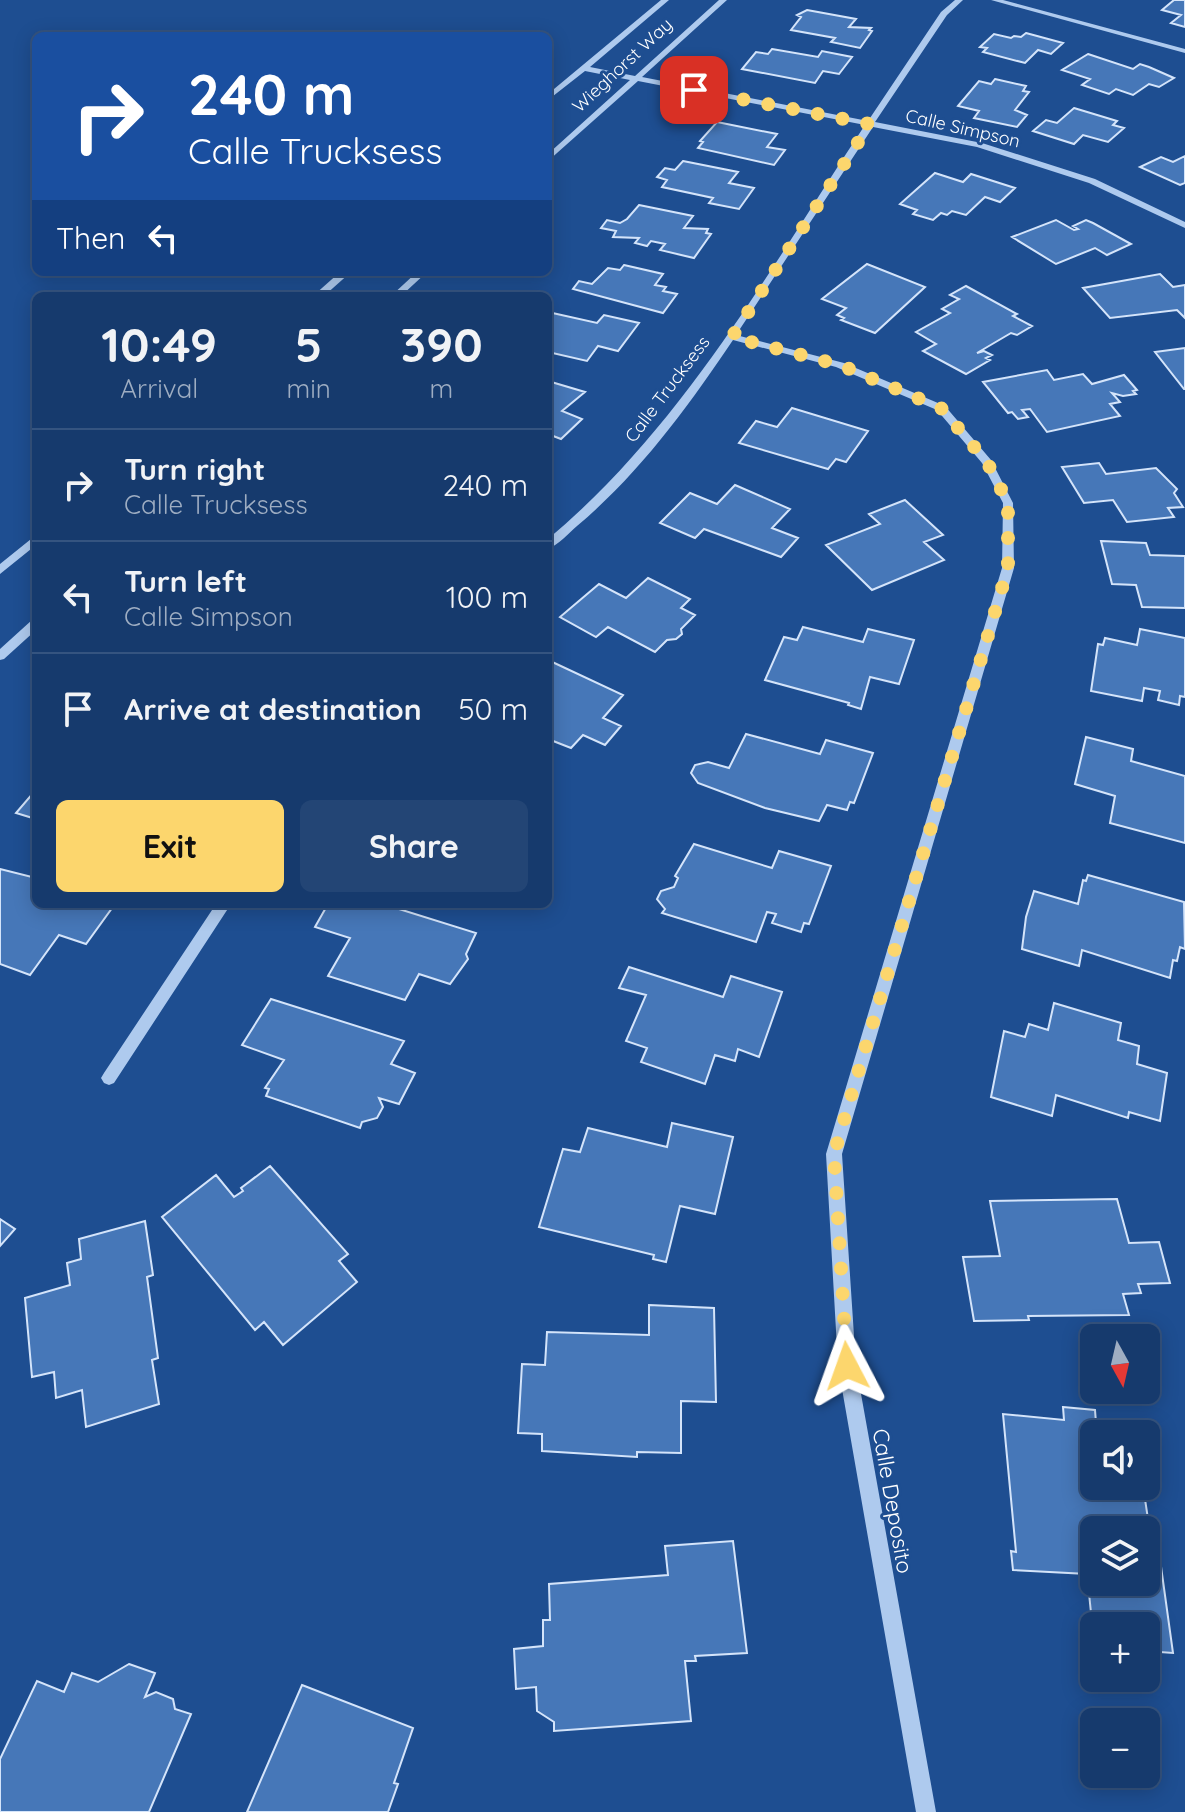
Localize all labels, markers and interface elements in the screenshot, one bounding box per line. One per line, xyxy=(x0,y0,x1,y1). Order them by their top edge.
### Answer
street label: Wieghorst Way xyxy=(567,13,677,117)
pin xyxy=(660,56,728,124)
text: 240 m xyxy=(188,59,355,129)
icon: right xyxy=(56,64,160,168)
icon: arrive xyxy=(672,68,716,112)
street label: Calle Simpson xyxy=(903,104,1023,152)
text: Calle Trucksess xyxy=(188,128,442,173)
icon: left xyxy=(141,216,185,260)
text: Then xyxy=(56,219,125,257)
text: 10:49 xyxy=(101,314,217,374)
text: 5 xyxy=(295,314,322,374)
text: 390 xyxy=(400,314,483,374)
street label: Calle Trucksess xyxy=(620,331,714,447)
text: Arrival xyxy=(120,372,198,405)
text: min xyxy=(286,372,331,405)
text: m xyxy=(430,372,453,405)
text: Turn right xyxy=(124,450,265,488)
icon: right xyxy=(56,463,100,507)
text: 240 m xyxy=(443,466,528,504)
text: Calle Trucksess xyxy=(124,488,308,521)
text: Turn left xyxy=(124,562,247,600)
icon: left xyxy=(56,575,100,619)
text: 100 m xyxy=(446,578,528,616)
text: Calle Simpson xyxy=(124,600,293,633)
icon: arrive xyxy=(56,687,100,731)
text: Arrive at destination xyxy=(124,690,422,728)
text: 50 m xyxy=(458,690,528,728)
button: Exit xyxy=(56,800,284,892)
button: Share xyxy=(300,800,528,892)
position arrow xyxy=(805,1324,889,1408)
north arrow xyxy=(1080,1324,1160,1404)
map controls xyxy=(1080,1324,1160,1788)
button: sound xyxy=(1080,1420,1160,1500)
street label: Calle Deposito xyxy=(866,1426,920,1576)
button: layers xyxy=(1080,1516,1160,1596)
button: + xyxy=(1080,1612,1160,1692)
button: − xyxy=(1080,1708,1160,1788)

